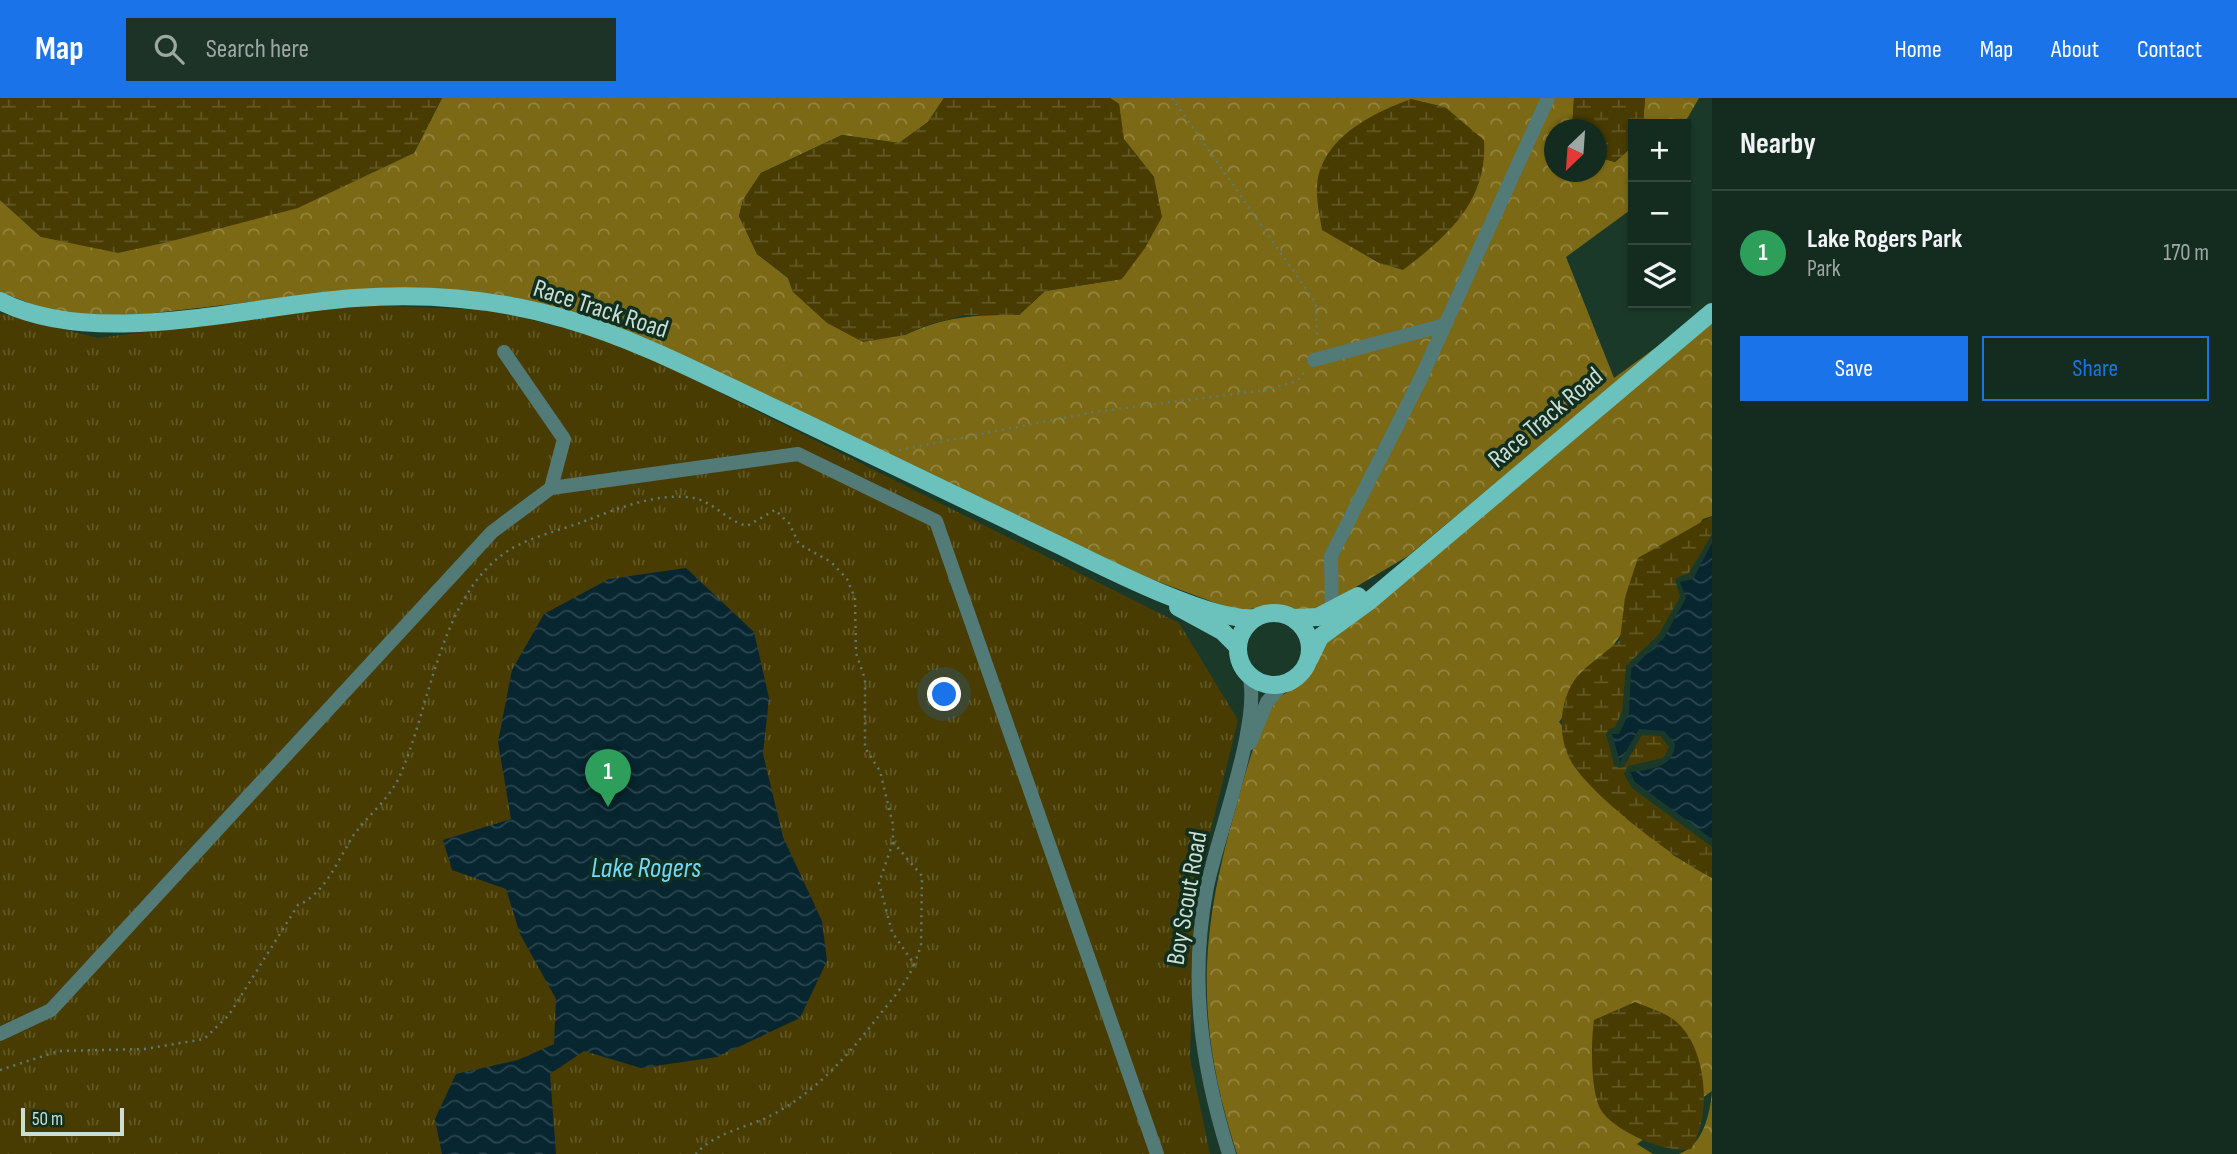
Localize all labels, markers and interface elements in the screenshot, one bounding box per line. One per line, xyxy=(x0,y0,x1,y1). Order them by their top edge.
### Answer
search box xyxy=(126,18,616,81)
text: Map xyxy=(35,29,84,69)
icon: search xyxy=(150,30,188,68)
text: Search here xyxy=(206,34,309,65)
text: Home xyxy=(1894,35,1942,64)
text: Map xyxy=(1980,35,2013,64)
text: About xyxy=(2051,35,2099,64)
text: Contact xyxy=(2137,35,2202,64)
north arrow xyxy=(1544,119,1607,182)
map controls xyxy=(1628,119,1691,308)
button: + xyxy=(1628,119,1691,182)
text: Nearby xyxy=(1740,126,1816,162)
button: − xyxy=(1628,182,1691,245)
text: Lake Rogers Park xyxy=(1807,224,1962,255)
text: 1 xyxy=(1758,239,1768,267)
text: 170 m xyxy=(2163,239,2209,267)
button: layers xyxy=(1628,245,1691,308)
text: Park xyxy=(1807,255,1841,283)
street label: Race Track Road xyxy=(529,273,672,346)
button: Save xyxy=(1740,336,1968,401)
button: Share xyxy=(1982,336,2209,401)
street label: Race Track Road xyxy=(1482,361,1610,475)
your location xyxy=(927,677,961,711)
pin: 1 xyxy=(585,749,631,807)
street label: Boy Scout Road xyxy=(1161,829,1214,967)
water label: Lake Rogers xyxy=(591,852,701,885)
scale bar xyxy=(21,1105,124,1137)
text: 50 m xyxy=(32,1108,63,1131)

